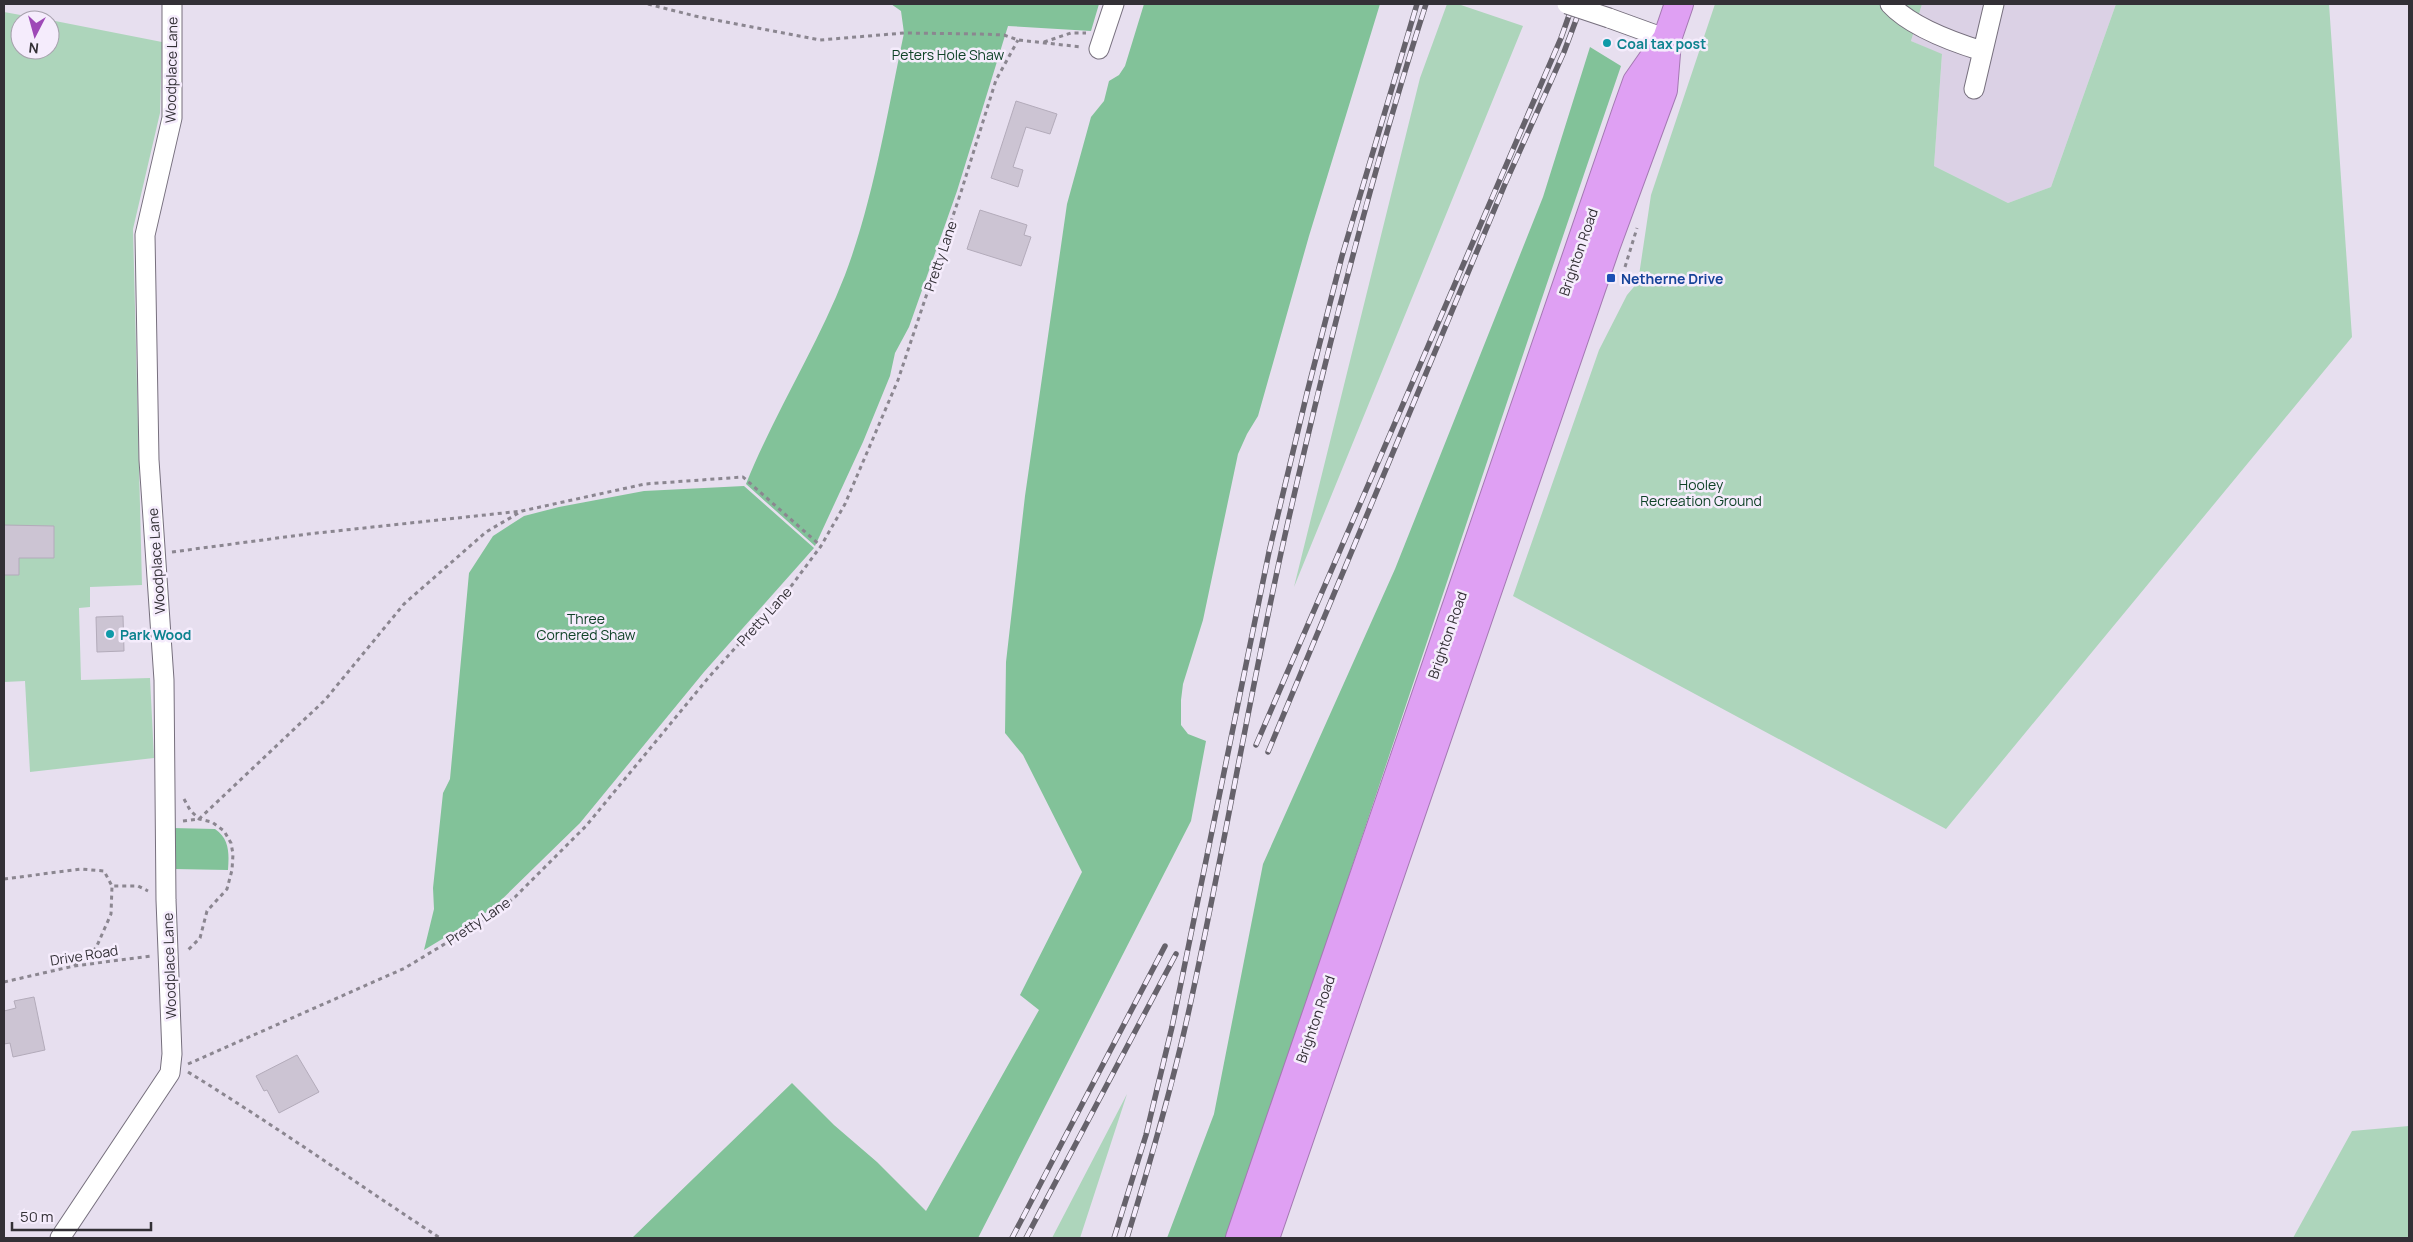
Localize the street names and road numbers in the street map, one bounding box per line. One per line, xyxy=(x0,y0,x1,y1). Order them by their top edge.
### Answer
street label: Woodplace Lane xyxy=(161,17,181,123)
street label: Brighton Road xyxy=(1554,206,1602,298)
street label: Pretty Lane xyxy=(919,218,961,294)
street label: Woodplace Lane xyxy=(143,507,169,615)
street label: Pretty Lane xyxy=(732,582,796,650)
street label: Brighton Road xyxy=(1423,589,1471,681)
street label: Pretty Lane xyxy=(442,893,514,949)
street label: Woodplace Lane xyxy=(158,913,180,1019)
street label: Drive Road xyxy=(49,940,119,970)
street label: Brighton Road xyxy=(1291,973,1339,1065)

